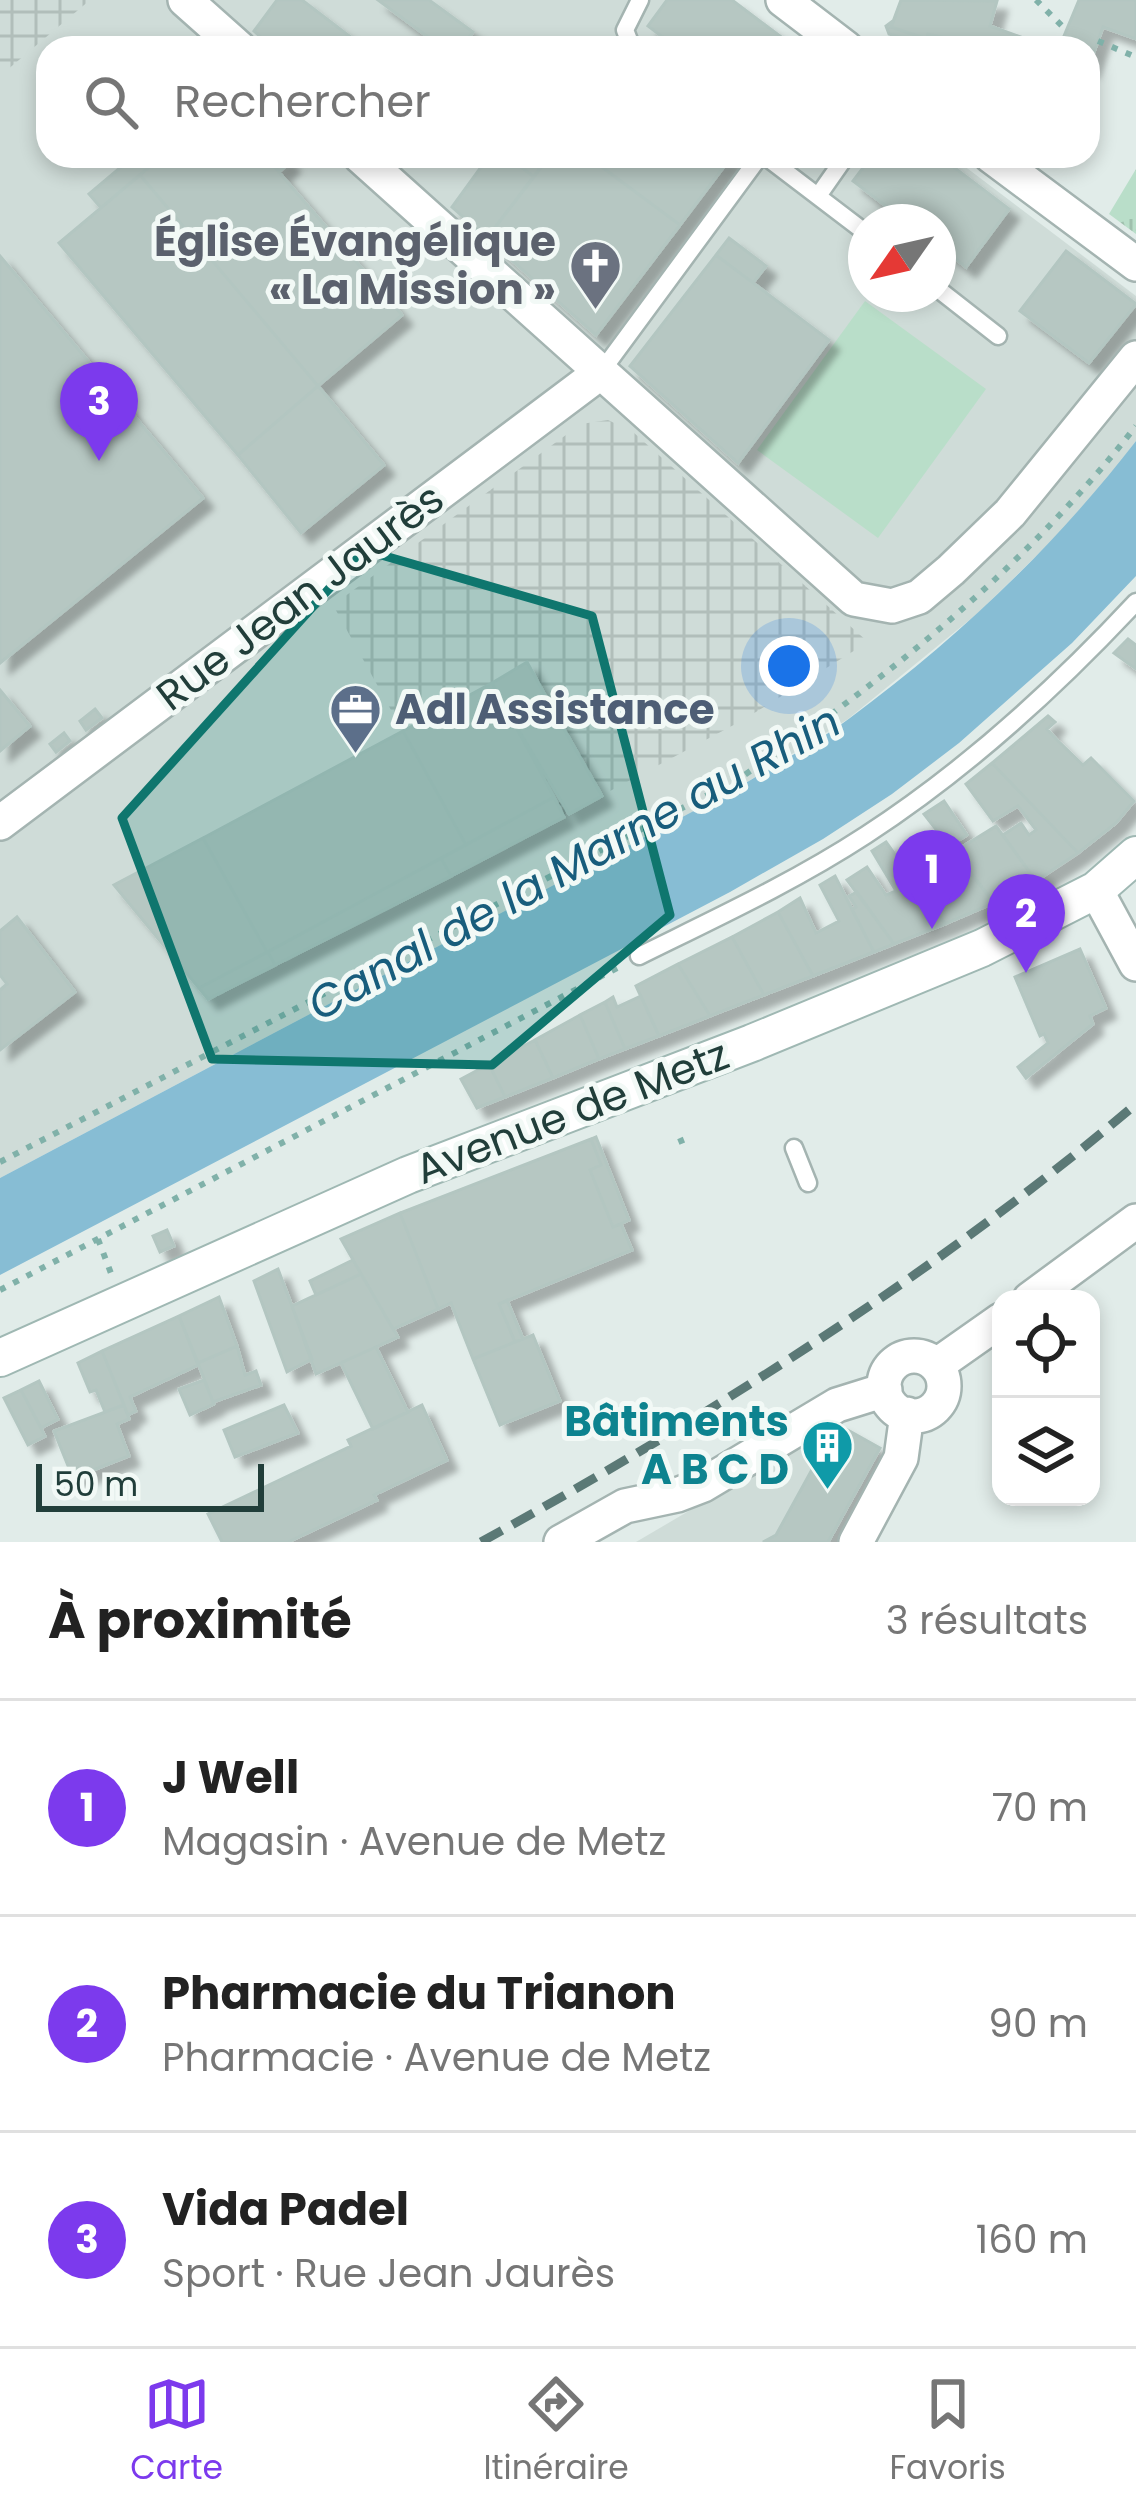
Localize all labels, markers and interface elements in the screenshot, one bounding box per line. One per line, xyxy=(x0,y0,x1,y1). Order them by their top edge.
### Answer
search box xyxy=(36,36,1100,168)
icon: search xyxy=(78,69,144,135)
text: Rechercher xyxy=(174,70,431,133)
north arrow xyxy=(848,204,956,312)
place label: Église Évangélique « La Mission » xyxy=(154,212,556,319)
church icon: Église Évangélique « La Mission » xyxy=(567,237,623,311)
pin: 3 xyxy=(60,362,138,461)
street label: Rue Jean Jaurès xyxy=(144,469,456,725)
your location xyxy=(759,636,819,696)
place label: Adl Assistance xyxy=(395,680,715,739)
office icon: Adl Assistance xyxy=(328,681,384,755)
water label: Canal de la Marne au Rhin xyxy=(296,690,852,1036)
pin: 1 xyxy=(893,830,971,929)
pin: 2 xyxy=(987,874,1065,973)
street label: Avenue de Metz xyxy=(407,1025,737,1199)
map controls xyxy=(992,1290,1100,1506)
button: locate xyxy=(992,1290,1100,1398)
place label: Bâtiments A B C D xyxy=(564,1392,789,1499)
button: layers xyxy=(992,1398,1100,1506)
building icon: Bâtiments A B C D xyxy=(800,1417,856,1491)
scale bar xyxy=(36,1458,264,1511)
text: 50 m xyxy=(54,1461,138,1508)
text: À proximité xyxy=(48,1584,352,1656)
text: 3 résultats xyxy=(886,1593,1088,1648)
text: J Well xyxy=(162,1746,299,1809)
text: 1 xyxy=(80,1780,94,1835)
text: 70 m xyxy=(992,1780,1088,1835)
text: Magasin · Avenue de Metz xyxy=(162,1814,666,1869)
text: Pharmacie du Trianon xyxy=(162,1962,676,2025)
text: 2 xyxy=(76,1996,98,2051)
text: 90 m xyxy=(988,1996,1088,2051)
text: Pharmacie · Avenue de Metz xyxy=(162,2030,711,2085)
text: Vida Padel xyxy=(162,2178,409,2241)
text: 3 xyxy=(75,2212,99,2267)
text: 160 m xyxy=(976,2212,1088,2267)
text: Sport · Rue Jean Jaurès xyxy=(162,2246,615,2301)
tab: Carte xyxy=(130,2371,223,2493)
tab: Itinéraire xyxy=(483,2371,629,2493)
tab: Favoris xyxy=(889,2371,1006,2493)

